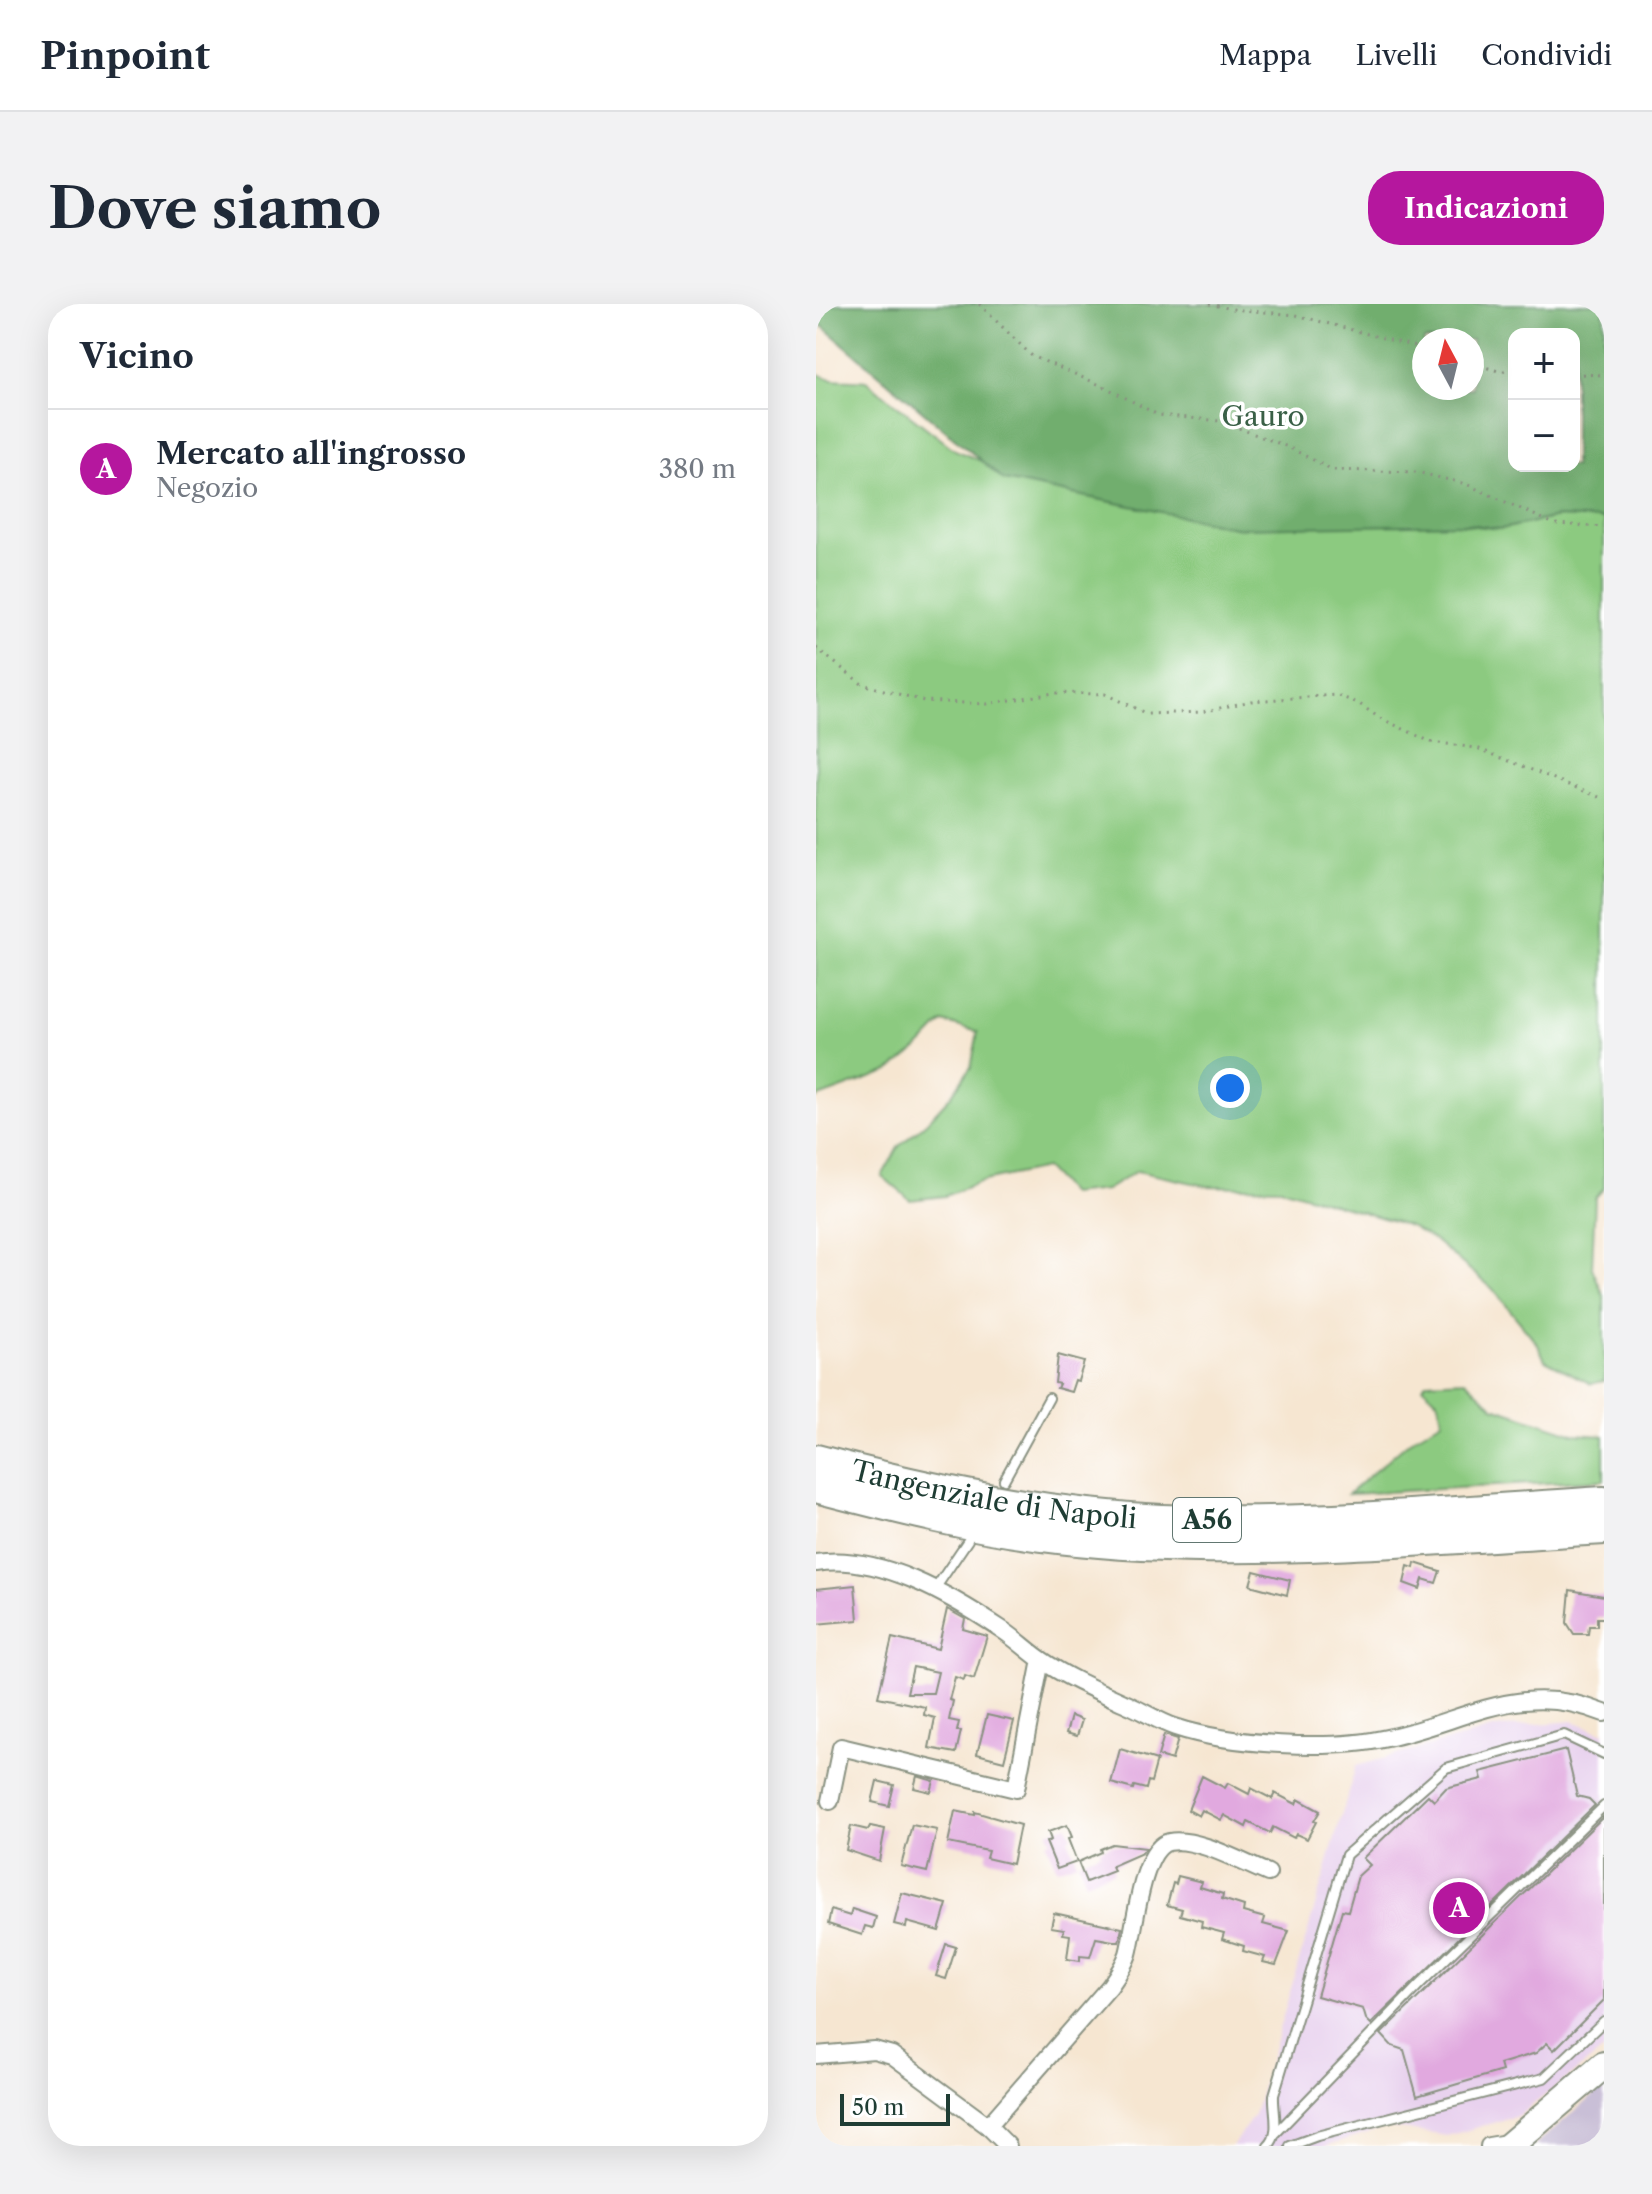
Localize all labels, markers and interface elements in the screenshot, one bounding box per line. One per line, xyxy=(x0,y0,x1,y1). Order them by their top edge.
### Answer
text: Pinpoint xyxy=(40,32,210,79)
text: Mappa xyxy=(1219,38,1311,72)
text: Livelli xyxy=(1355,38,1437,72)
text: Condividi xyxy=(1481,38,1612,72)
button: Indicazioni xyxy=(1368,171,1604,245)
text: Dove siamo xyxy=(48,174,381,243)
north arrow xyxy=(1412,328,1484,400)
map controls xyxy=(1508,328,1580,472)
button: + xyxy=(1508,328,1580,400)
text: Vicino xyxy=(80,335,194,377)
park label: Gauro xyxy=(1221,399,1305,433)
button: − xyxy=(1508,400,1580,472)
text: Mercato all'ingrosso xyxy=(156,435,466,472)
text: A xyxy=(96,453,116,485)
text: 380 m xyxy=(659,453,736,485)
text: Negozio xyxy=(156,472,258,504)
your location xyxy=(1210,1068,1250,1108)
street label: Tangenziale di Napoli xyxy=(848,1453,1138,1535)
road number: A56 xyxy=(1173,1498,1241,1542)
pin: A xyxy=(1433,1878,1485,1938)
scale bar xyxy=(840,2090,950,2126)
text: 50 m xyxy=(852,2094,904,2121)

